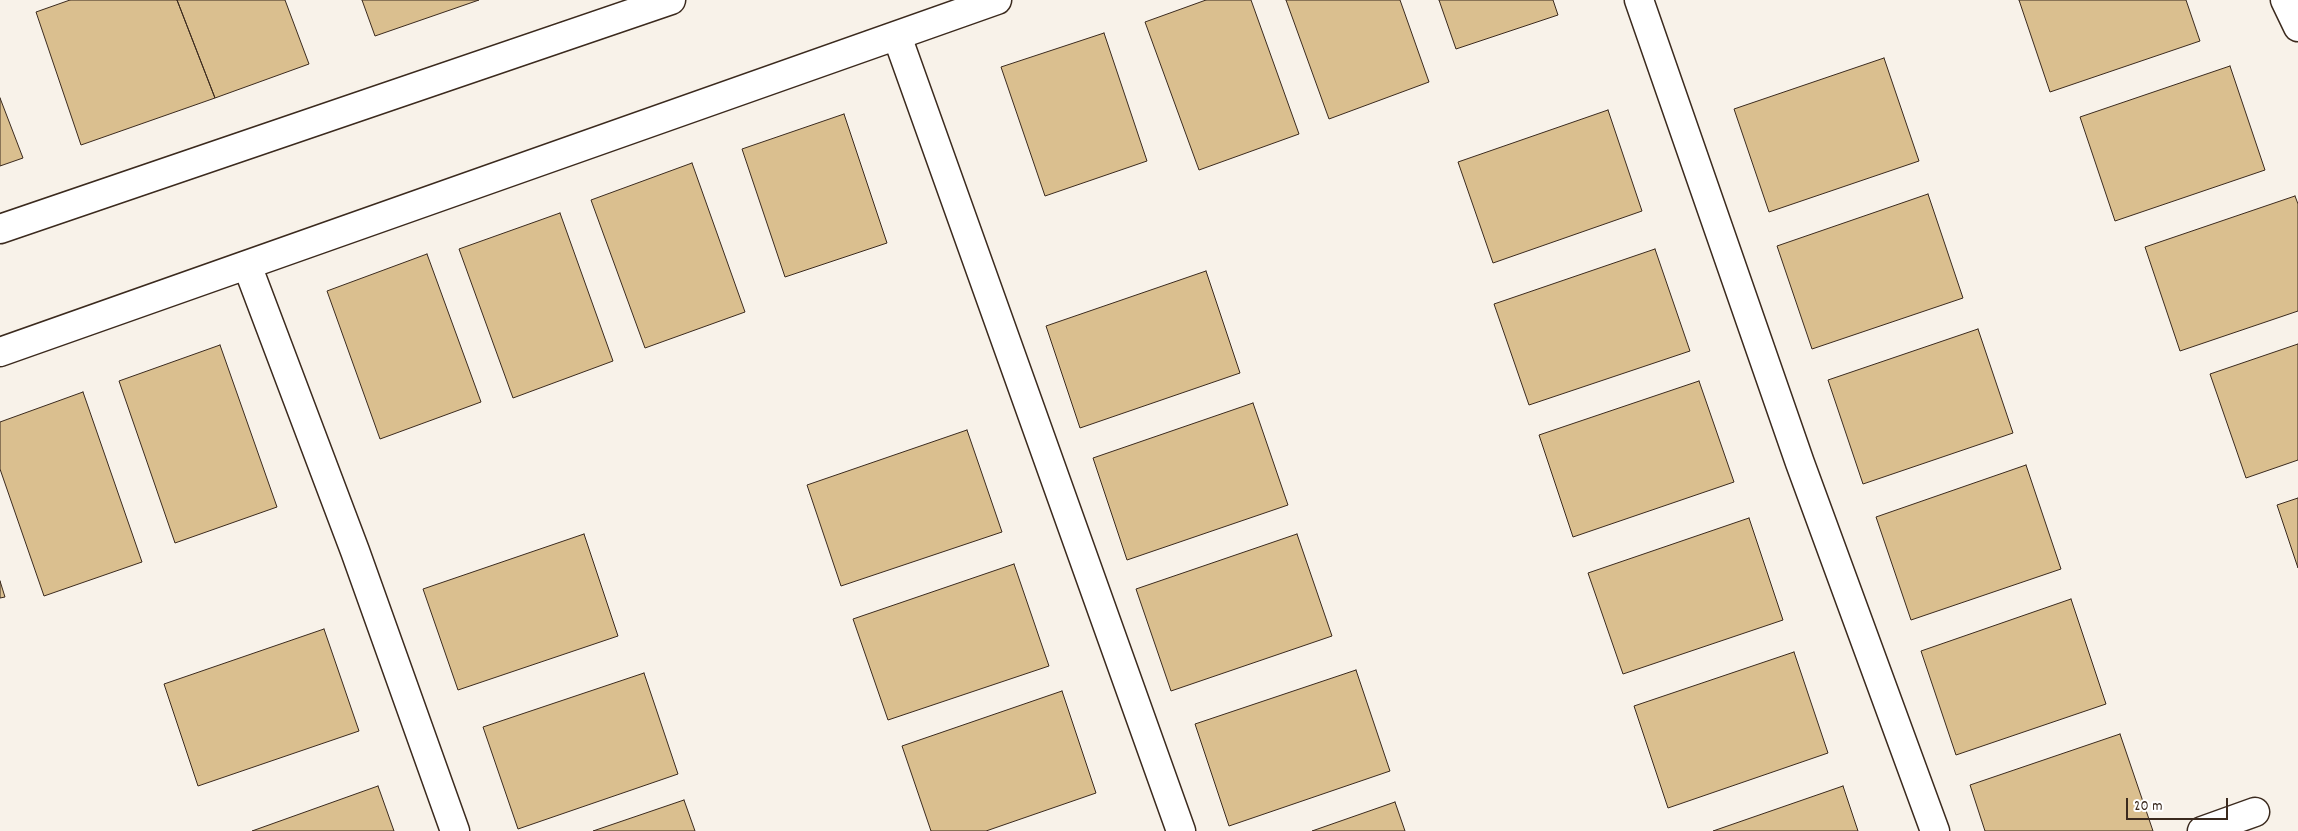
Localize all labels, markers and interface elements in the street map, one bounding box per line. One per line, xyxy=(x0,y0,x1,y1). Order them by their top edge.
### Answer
scale bar xyxy=(2128,788,2230,820)
text: 20 m xyxy=(2134,796,2162,818)

